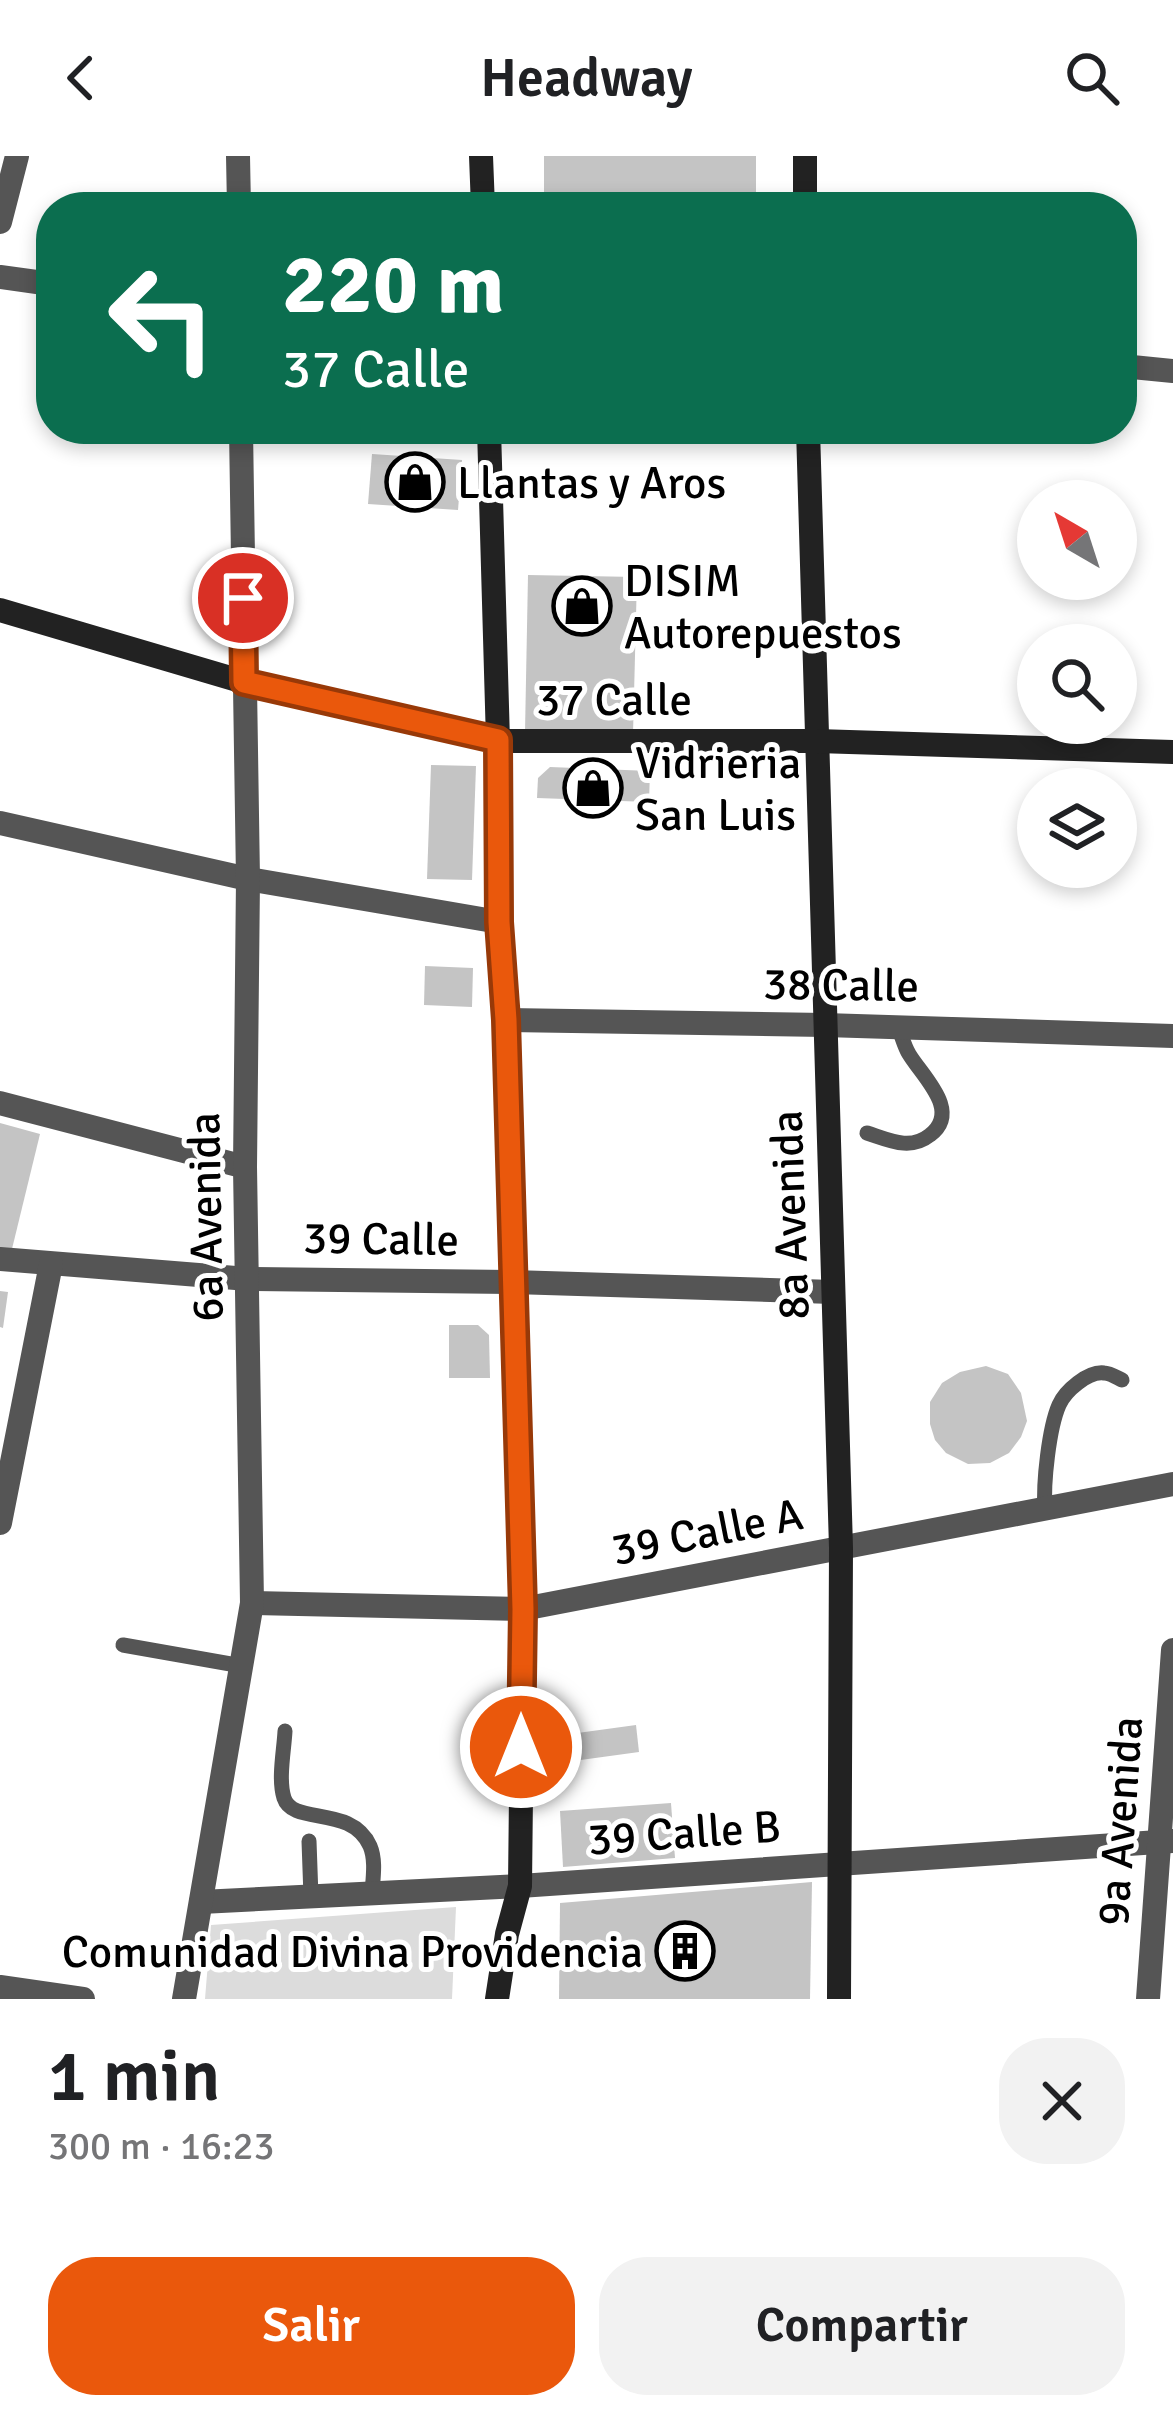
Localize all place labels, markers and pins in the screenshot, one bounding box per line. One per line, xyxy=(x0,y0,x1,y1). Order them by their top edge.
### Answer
shop icon: Llantas y Aros xyxy=(384,451,446,513)
place label: Llantas y Aros xyxy=(457,456,726,511)
pin xyxy=(192,547,294,649)
place label: DISIM Autorepuestos xyxy=(624,554,902,661)
shop icon: DISIM Autorepuestos xyxy=(551,575,613,637)
place label: Vidrieria San Luis xyxy=(635,736,801,843)
shop icon: Vidrieria San Luis xyxy=(562,757,624,819)
building icon: Comunidad Divina Providencia xyxy=(654,1920,716,1982)
place label: Comunidad Divina Providencia xyxy=(62,1925,643,1980)

